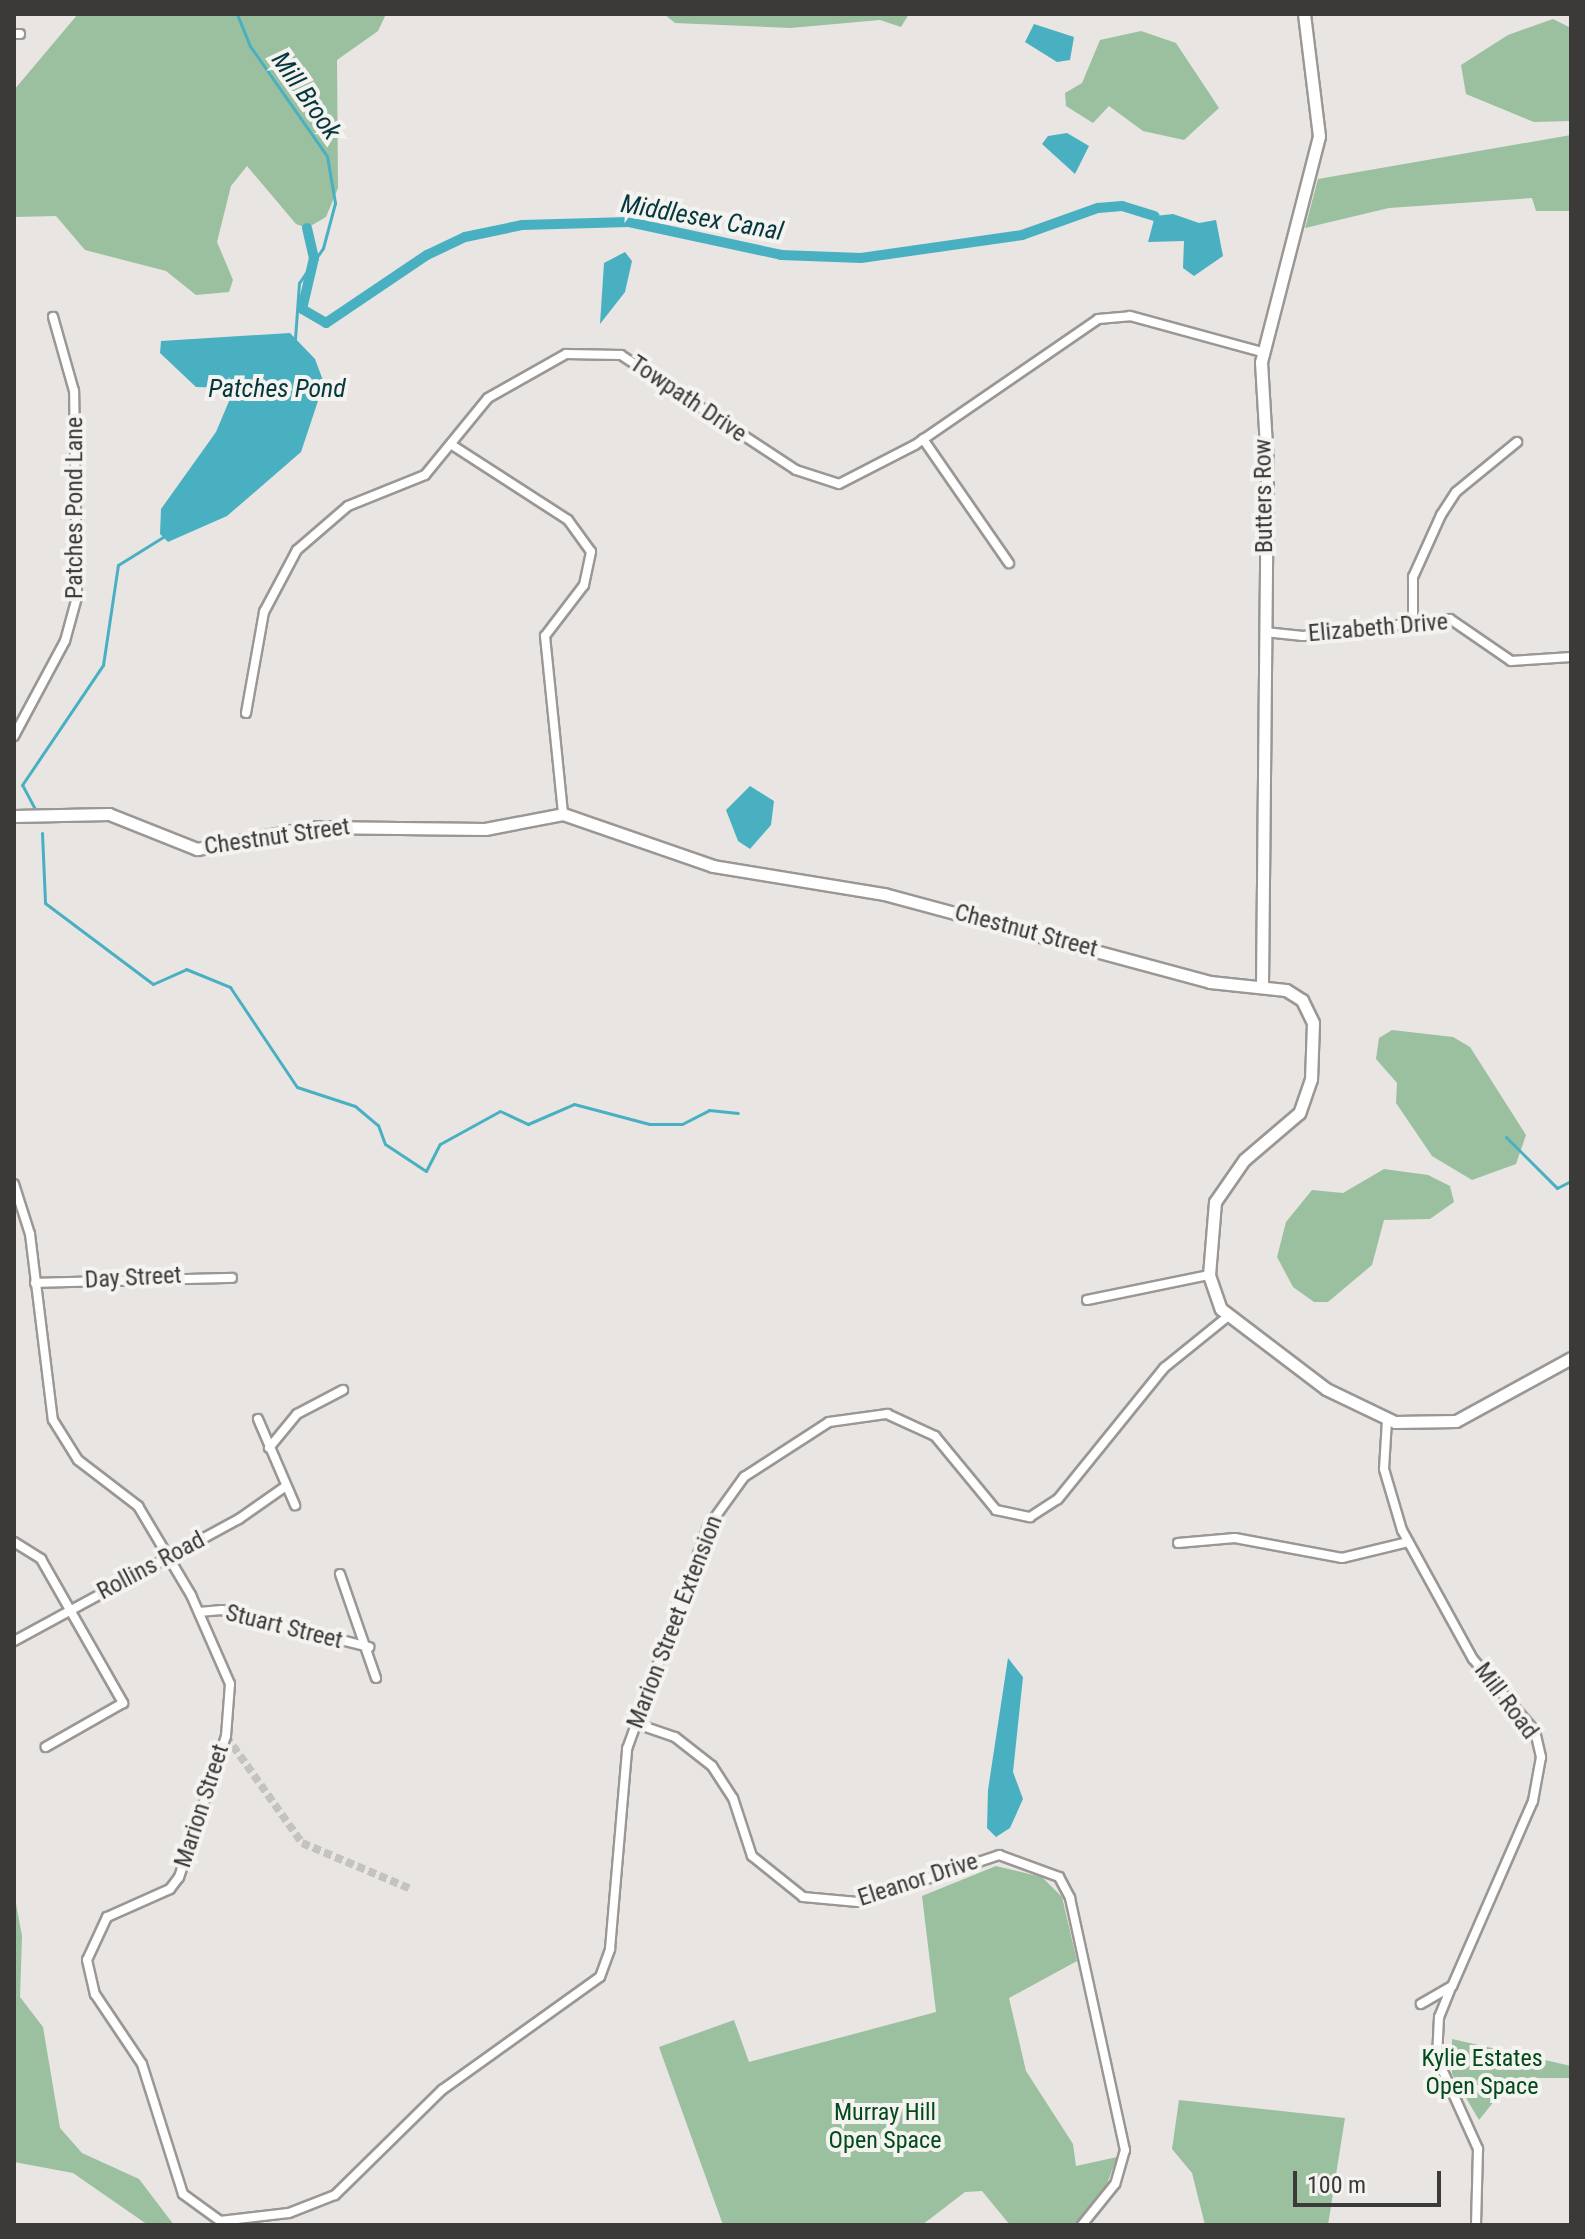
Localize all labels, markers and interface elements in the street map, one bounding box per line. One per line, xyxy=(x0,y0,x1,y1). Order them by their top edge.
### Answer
water label: Mill Brook xyxy=(264,46,348,146)
water label: Middlesex Canal xyxy=(618,188,786,248)
street label: Towpath Drive xyxy=(624,349,752,449)
water label: Patches Pond xyxy=(208,373,346,405)
street label: Patches Pond Lane xyxy=(61,417,89,599)
street label: Butters Row xyxy=(1249,439,1279,553)
street label: Elizabeth Drive xyxy=(1307,608,1449,648)
street label: Chestnut Street xyxy=(202,813,352,861)
street label: Chestnut Street xyxy=(951,898,1101,964)
street label: Day Street xyxy=(84,1261,182,1295)
street label: Marion Street Extension xyxy=(621,1511,729,1733)
street label: Rollins Road xyxy=(92,1526,210,1606)
street label: Stuart Street xyxy=(223,1599,345,1655)
street label: Mill Road xyxy=(1468,1657,1544,1745)
street label: Marion Street xyxy=(169,1741,235,1871)
street label: Eleanor Drive xyxy=(854,1847,982,1913)
park label: Kylie Estates Open Space xyxy=(1421,2045,1543,2101)
park label: Murray Hill Open Space xyxy=(829,2099,941,2155)
scale bar xyxy=(1297,2155,1445,2205)
text: 100 m xyxy=(1307,2171,1366,2199)

